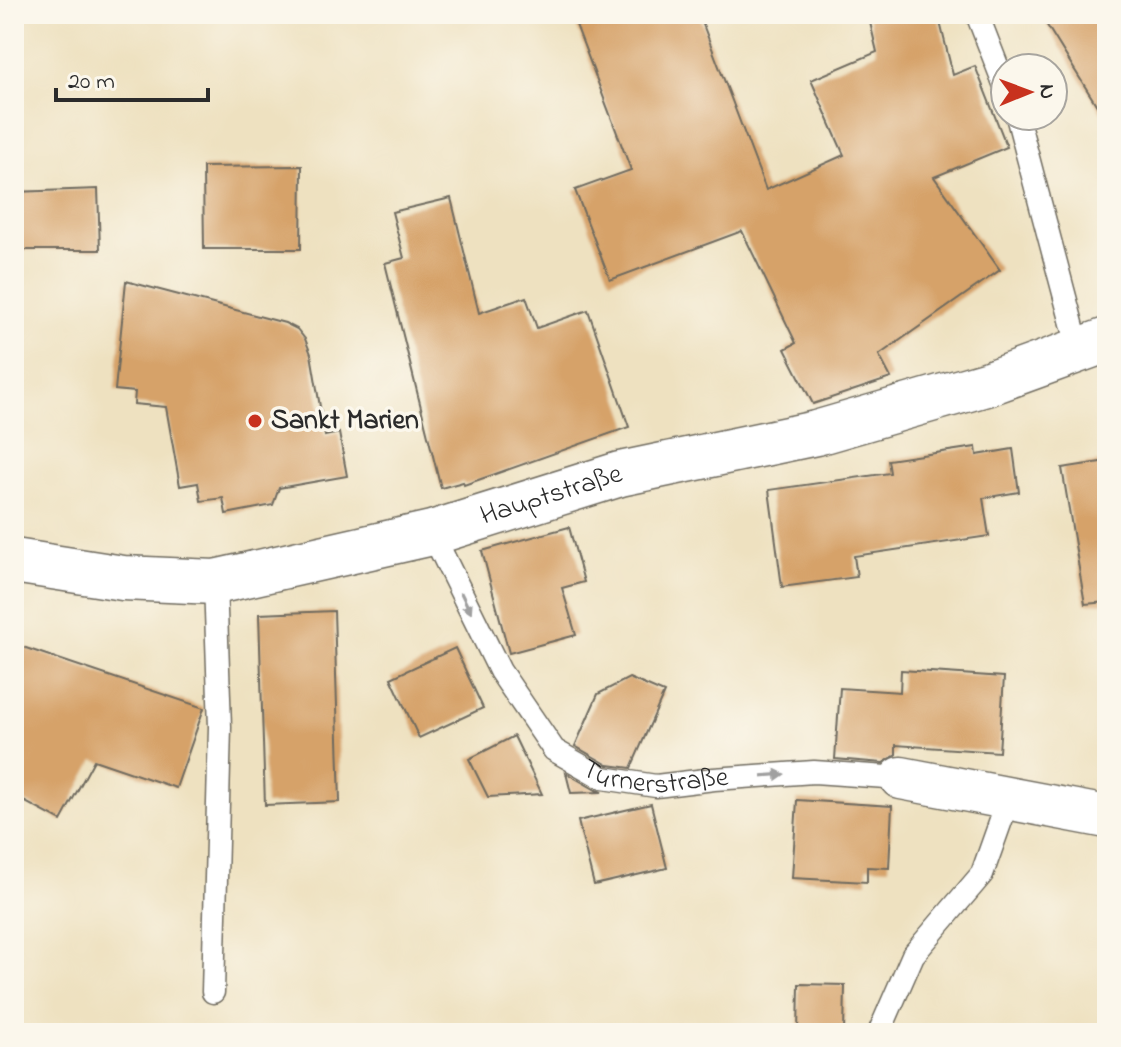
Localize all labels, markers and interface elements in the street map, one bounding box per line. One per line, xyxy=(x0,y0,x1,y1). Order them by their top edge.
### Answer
scale bar xyxy=(56,52,208,102)
north arrow xyxy=(989,52,1069,132)
text: 20 m xyxy=(68,65,115,100)
text: N xyxy=(1030,84,1062,99)
place label: Sankt Marien xyxy=(271,401,419,442)
marker: Sankt Marien xyxy=(246,412,264,430)
street label: Hauptstraße xyxy=(475,454,628,537)
one-way arrow xyxy=(459,591,473,614)
street label: Turnerstraße xyxy=(573,749,730,807)
one-way arrow xyxy=(761,768,786,781)

